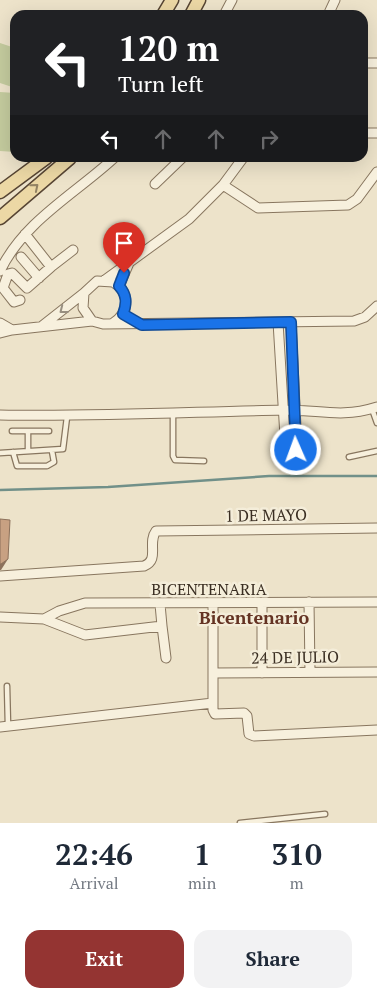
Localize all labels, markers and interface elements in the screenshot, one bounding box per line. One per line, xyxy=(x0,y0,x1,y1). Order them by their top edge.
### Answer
text: 120 m xyxy=(118,25,219,71)
icon: left xyxy=(35,30,100,95)
text: Turn left xyxy=(118,69,204,98)
icon: left xyxy=(96,125,124,153)
icon: ahead xyxy=(149,125,177,153)
icon: ahead xyxy=(202,125,230,153)
icon: right xyxy=(255,125,283,153)
one-way arrow xyxy=(29,185,38,193)
pin xyxy=(103,222,145,273)
icon: arrive xyxy=(110,229,138,257)
one-way arrow xyxy=(60,304,69,312)
position arrow xyxy=(269,423,321,475)
street label: 1 DE MAYO xyxy=(225,503,307,527)
street label: BICENTENARIA xyxy=(151,578,267,600)
district label: Bicentenario xyxy=(199,605,309,629)
street label: 24 DE JULIO xyxy=(251,645,339,669)
text: 22:46 xyxy=(55,834,133,874)
text: 1 xyxy=(194,834,211,874)
text: 310 xyxy=(271,834,322,874)
text: Arrival xyxy=(69,872,119,894)
text: min xyxy=(188,872,216,894)
text: m xyxy=(290,872,303,894)
button: Exit xyxy=(25,930,184,988)
button: Share xyxy=(194,930,352,988)

